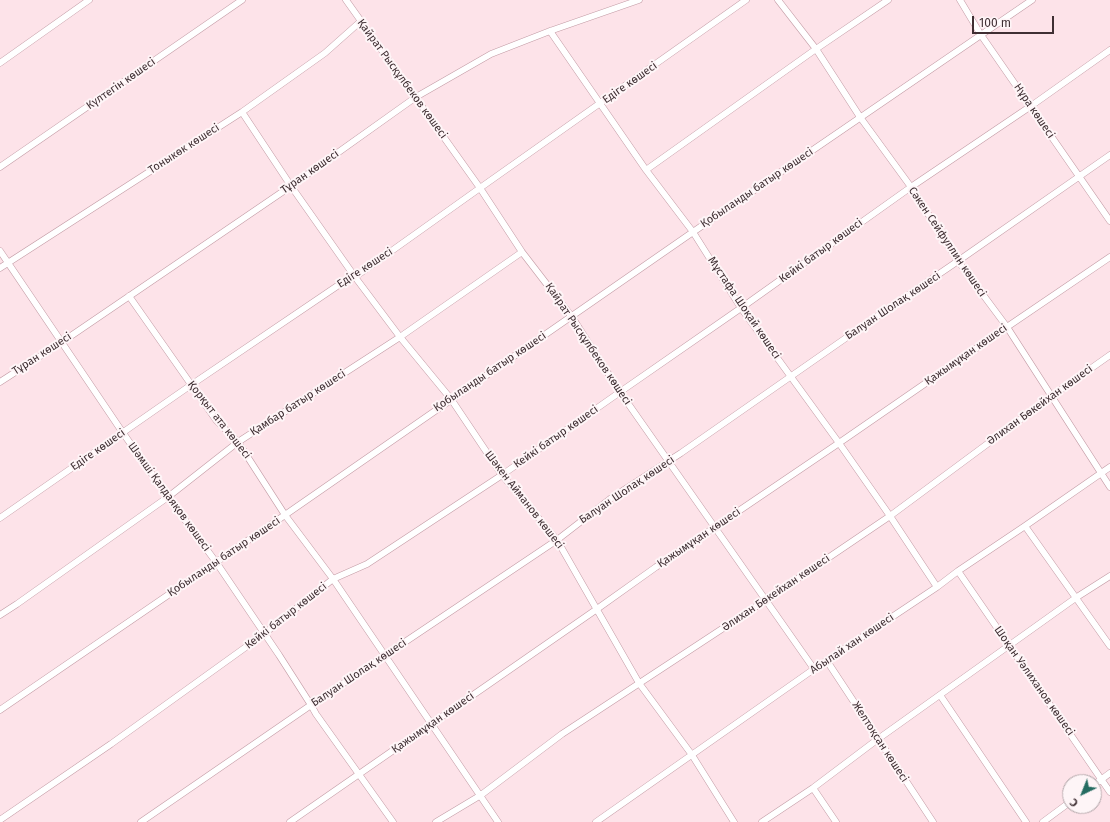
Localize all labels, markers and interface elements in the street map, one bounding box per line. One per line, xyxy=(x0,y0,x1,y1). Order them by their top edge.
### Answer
scale bar xyxy=(974,8,1056,34)
text: 100 m xyxy=(979,16,1011,30)
street label: Қайрат Рысқұлбеков көшесі xyxy=(354,17,450,141)
street label: Күлтегін көшесі xyxy=(84,55,158,113)
street label: Едіге көшесі xyxy=(600,59,660,107)
street label: Нұра көшесі xyxy=(1011,81,1057,141)
street label: Тоныкөк көшесі xyxy=(146,121,222,177)
street label: Қобыланды батыр көшесі xyxy=(698,145,816,231)
street label: Тұран көшесі xyxy=(279,147,341,197)
street label: Сәкен Сейфуллин көшесі xyxy=(905,185,989,299)
street label: Кейкі батыр көшесі xyxy=(777,216,865,286)
street label: Едіге көшесі xyxy=(335,245,395,291)
street label: Мұстафа Шоқай көшесі xyxy=(705,254,783,362)
street label: Балуан Шолақ көшесі xyxy=(843,269,943,343)
street label: Қайрат Рысқұлбеков көшесі xyxy=(542,280,634,408)
street label: Қажымұқан көшесі xyxy=(922,322,1010,388)
street label: Қобыланды батыр көшесі xyxy=(431,329,549,415)
street label: Тұран көшесі xyxy=(10,330,74,378)
street label: Әлихан Бөкейхан көшесі xyxy=(985,362,1095,448)
street label: Қамбар батыр көшесі xyxy=(248,367,348,439)
street label: Қорқыт ата көшесі xyxy=(184,378,254,462)
street label: Кейкі батыр көшесі xyxy=(511,403,601,471)
street label: Едіге көшесі xyxy=(68,426,128,474)
street label: Шәмші Қалдаяқов көшесі xyxy=(125,440,213,554)
street label: Шәкен Айманов көшесі xyxy=(482,448,566,552)
street label: Балуан Шолақ көшесі xyxy=(577,453,677,527)
street label: Қажымұқан көшесі xyxy=(655,505,743,571)
street label: Қобыланды батыр көшесі xyxy=(165,514,283,600)
street label: Әлихан Бөкейхан көшесі xyxy=(720,552,832,634)
street label: Кейкі батыр көшесі xyxy=(242,580,330,652)
street label: Абылай хан көшесі xyxy=(808,611,896,677)
street label: Шоқан Уәлиханов көшесі xyxy=(991,624,1077,738)
street label: Балуан Шолақ көшесі xyxy=(309,636,409,710)
street label: Қажымұқан көшесі xyxy=(389,690,477,756)
street label: Желтоқсан көшесі xyxy=(849,699,911,785)
north arrow xyxy=(1062,774,1102,814)
text: С xyxy=(1067,796,1081,809)

